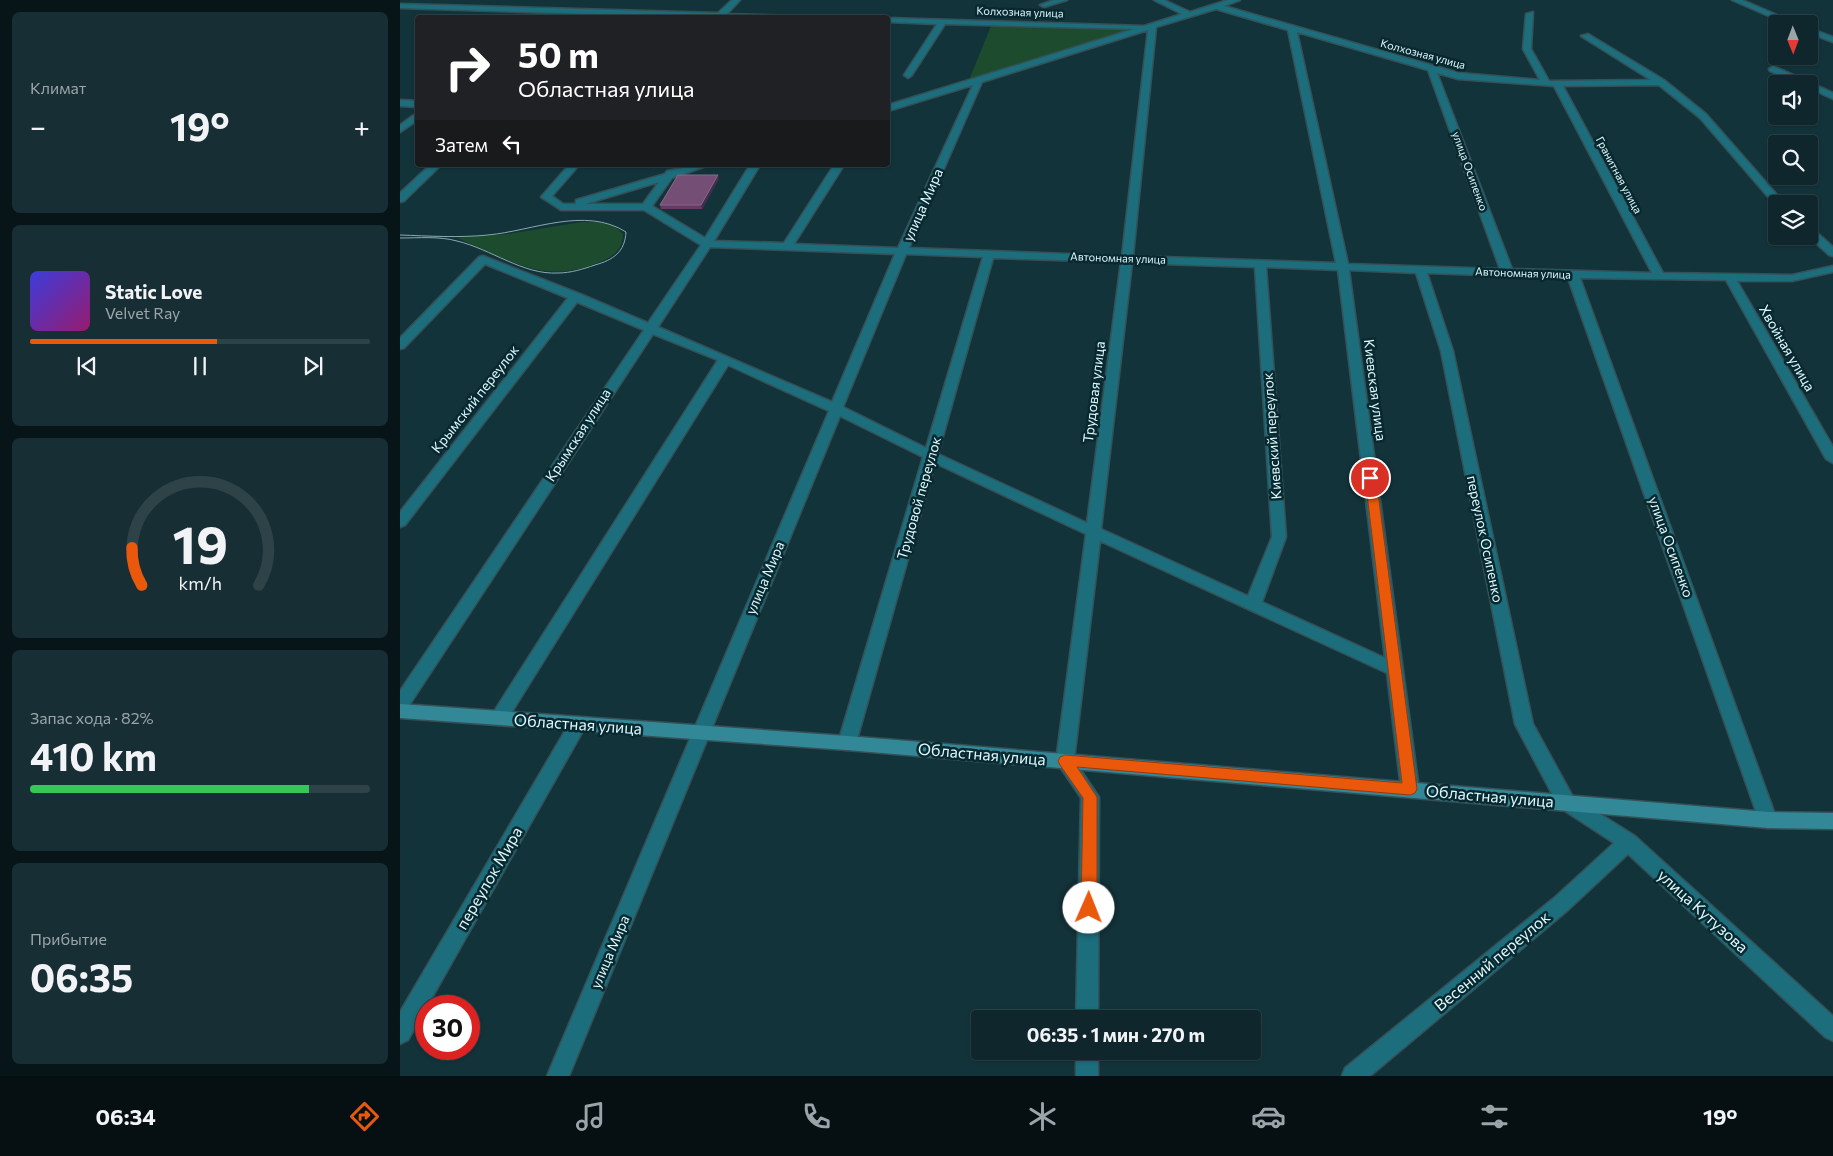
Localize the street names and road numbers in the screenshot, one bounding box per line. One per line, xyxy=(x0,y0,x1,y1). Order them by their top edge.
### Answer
street label: Колхозная улица xyxy=(976,3,1064,20)
street label: Колхозная улица xyxy=(1379,36,1467,71)
street label: улица Осипенко xyxy=(1450,129,1491,213)
street label: Гранитная улица xyxy=(1594,134,1645,215)
street label: улица Мира xyxy=(899,166,946,244)
street label: Автономная улица xyxy=(1070,249,1166,266)
street label: Автономная улица xyxy=(1475,264,1571,281)
street label: Хвойная улица xyxy=(1756,302,1819,394)
street label: Киевская улица xyxy=(1361,338,1390,442)
street label: Трудовая улица xyxy=(1079,340,1108,444)
street label: Крымский переулок xyxy=(427,341,522,456)
street label: Киевский переулок xyxy=(1259,372,1284,500)
street label: Крымская улица xyxy=(541,385,614,485)
street label: Трудовой переулок xyxy=(893,434,944,561)
street label: переулок Осипенко xyxy=(1464,474,1507,604)
street label: улица Осипенко xyxy=(1645,494,1698,600)
street label: улица Мира xyxy=(742,539,788,617)
street label: Областная улица xyxy=(513,710,643,737)
street label: Областная улица xyxy=(917,738,1047,769)
street label: Областная улица xyxy=(1425,780,1555,811)
street label: переулок Мира xyxy=(451,823,526,932)
street label: улица Кутузова xyxy=(1654,865,1752,956)
street label: Весенний переулок xyxy=(1430,906,1554,1015)
street label: улица Мира xyxy=(587,913,633,991)

